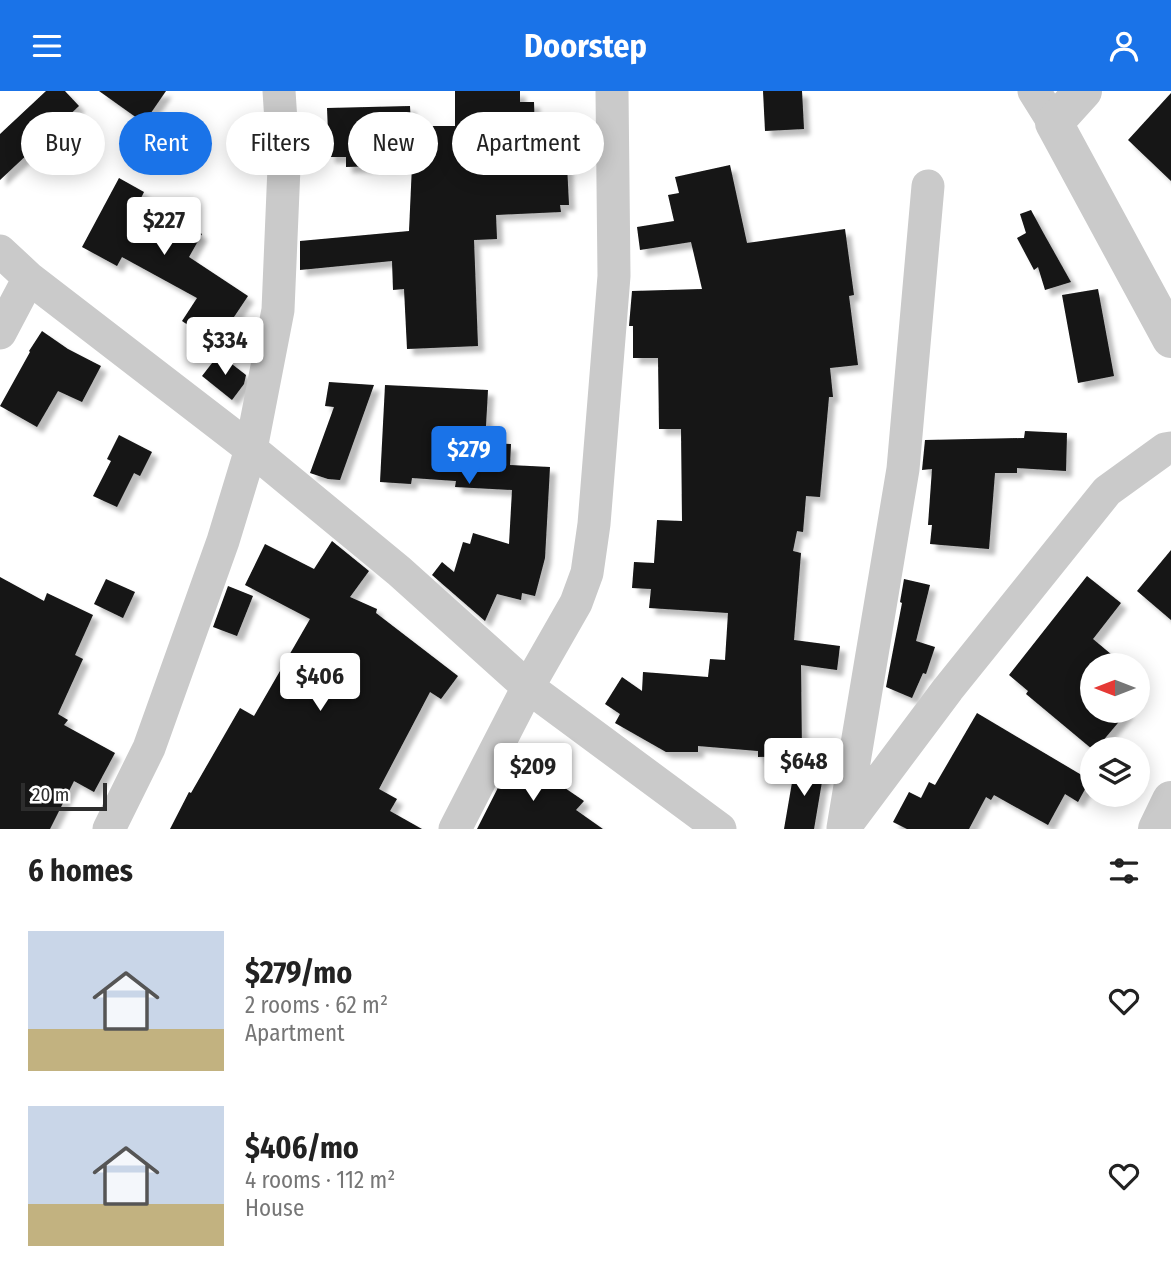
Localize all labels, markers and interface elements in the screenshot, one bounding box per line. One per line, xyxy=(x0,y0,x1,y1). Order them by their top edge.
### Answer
icon: menu xyxy=(28,27,66,65)
text: Doorstep xyxy=(524,27,647,65)
icon: person xyxy=(1105,27,1143,65)
chip: Buy xyxy=(21,112,105,175)
chip: Rent xyxy=(119,112,212,175)
chip: Filters xyxy=(226,112,334,175)
chip: New xyxy=(348,112,438,175)
chip: Apartment xyxy=(452,112,604,175)
pin: $227 xyxy=(123,197,205,257)
text: $227 xyxy=(143,206,185,234)
pin: $334 xyxy=(184,317,266,377)
text: $334 xyxy=(203,326,248,354)
pin: $279 xyxy=(428,427,510,486)
text: $279 xyxy=(447,435,491,463)
pin: $406 xyxy=(279,653,361,713)
north arrow xyxy=(1080,653,1150,723)
map controls xyxy=(1080,653,1150,807)
text: $406 xyxy=(296,662,344,690)
button: layers xyxy=(1080,737,1150,807)
pin: $648 xyxy=(763,739,845,798)
pin: $209 xyxy=(492,743,574,803)
text: $648 xyxy=(780,747,828,775)
text: $209 xyxy=(510,752,556,780)
scale bar xyxy=(21,780,107,812)
text: 20 m xyxy=(32,783,69,806)
icon: filters xyxy=(1105,852,1143,890)
text: 6 homes xyxy=(28,853,133,889)
text: $279/mo xyxy=(245,955,352,991)
icon: home xyxy=(84,959,168,1043)
icon: heart xyxy=(1105,982,1143,1020)
text: 2 rooms · 62 m² xyxy=(245,991,388,1019)
text: Apartment xyxy=(245,1019,345,1047)
text: $406/mo xyxy=(245,1130,359,1166)
icon: home xyxy=(84,1134,168,1218)
icon: heart xyxy=(1105,1157,1143,1195)
text: 4 rooms · 112 m² xyxy=(245,1166,395,1194)
text: House xyxy=(245,1194,304,1222)

